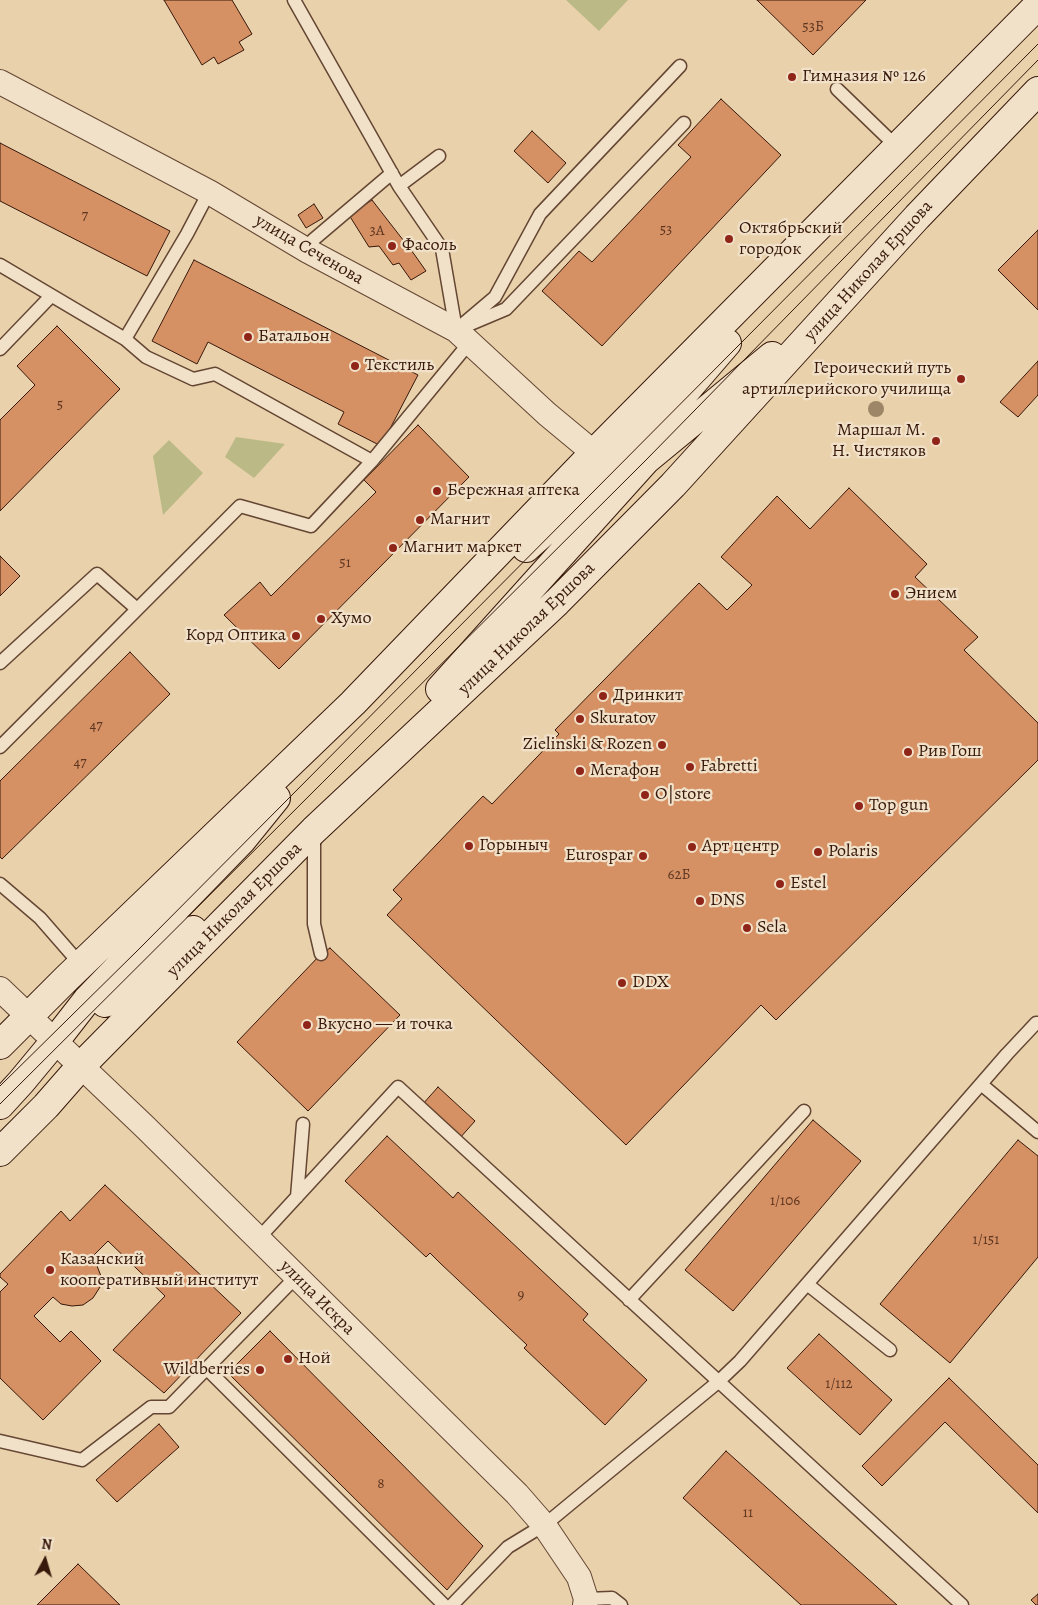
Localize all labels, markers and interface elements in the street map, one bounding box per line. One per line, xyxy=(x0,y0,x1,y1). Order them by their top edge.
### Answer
house number: 53Б xyxy=(802,18,824,36)
place label: Гимназия № 126 xyxy=(802,66,926,88)
marker: Гимназия № 126 xyxy=(786,71,798,83)
street label: улица Николая Ершова xyxy=(800,196,938,346)
house number: 7 xyxy=(82,207,88,225)
street label: улица Сеченова xyxy=(251,210,367,290)
place label: Октябрьский городок xyxy=(739,218,842,260)
house number: 53 xyxy=(660,221,672,239)
house number: 3А xyxy=(370,222,384,240)
marker: Октябрьский городок xyxy=(723,233,735,245)
place label: Фасоль xyxy=(402,235,456,257)
marker: Фасоль xyxy=(386,240,398,252)
place label: Батальон xyxy=(258,326,330,348)
marker: Батальон xyxy=(242,331,254,343)
place label: Текстиль xyxy=(365,355,434,377)
place label: Героический путь артиллерийского училища xyxy=(742,358,951,400)
marker: Текстиль xyxy=(349,360,361,372)
marker: Героический путь артиллерийского училища xyxy=(955,373,967,385)
house number: 5 xyxy=(57,396,63,414)
place label: Маршал М. Н. Чистяков xyxy=(832,420,926,462)
marker: Маршал М. Н. Чистяков xyxy=(930,435,942,447)
place label: Бережная аптека xyxy=(447,480,580,502)
marker: Бережная аптека xyxy=(431,485,443,497)
place label: Магнит xyxy=(430,509,490,531)
marker: Магнит xyxy=(414,514,426,526)
place label: Магнит маркет xyxy=(403,537,521,559)
marker: Магнит маркет xyxy=(387,542,399,554)
house number: 51 xyxy=(339,554,351,572)
street label: улица Николая Ершова xyxy=(454,558,600,700)
place label: Энием xyxy=(905,583,957,605)
marker: Энием xyxy=(889,588,901,600)
place label: Хумо xyxy=(331,608,372,630)
marker: Хумо xyxy=(315,613,327,625)
place label: Корд Оптика xyxy=(186,625,286,647)
marker: Корд Оптика xyxy=(290,630,302,642)
place label: Дринкит xyxy=(613,685,683,707)
marker: Дринкит xyxy=(597,690,609,702)
place label: Skuratov xyxy=(590,708,656,730)
marker: Skuratov xyxy=(574,713,586,725)
house number: 47 xyxy=(89,717,103,735)
place label: Zielinski & Rozen xyxy=(523,734,652,756)
marker: Zielinski & Rozen xyxy=(656,739,668,751)
place label: Рив Гош xyxy=(918,741,982,763)
marker: Рив Гош xyxy=(902,746,914,758)
house number: 47 xyxy=(73,754,87,772)
place label: Fabretti xyxy=(700,756,758,778)
place label: Мегафон xyxy=(590,760,659,782)
marker: Fabretti xyxy=(684,761,696,773)
marker: Мегафон xyxy=(574,765,586,777)
place label: O|store xyxy=(655,784,711,806)
marker: O|store xyxy=(639,789,651,801)
place label: Top gun xyxy=(869,795,928,817)
marker: Top gun xyxy=(853,800,865,812)
place label: Горыныч xyxy=(479,835,548,857)
place label: Арт центр xyxy=(702,836,779,858)
street label: улица Николая Ершова xyxy=(163,838,307,982)
marker: Горыныч xyxy=(463,840,475,852)
marker: Арт центр xyxy=(686,841,698,853)
place label: Polaris xyxy=(828,841,878,863)
place label: Eurospar xyxy=(565,845,633,867)
marker: Polaris xyxy=(812,846,824,858)
marker: Eurospar xyxy=(637,850,649,862)
house number: 62Б xyxy=(668,866,690,884)
place label: Estel xyxy=(790,873,826,895)
marker: Estel xyxy=(774,878,786,890)
place label: DNS xyxy=(710,890,745,912)
marker: DNS xyxy=(694,895,706,907)
place label: Sela xyxy=(757,917,787,939)
marker: Sela xyxy=(741,922,753,934)
place label: DDX xyxy=(632,972,669,994)
marker: DDX xyxy=(616,977,628,989)
place label: Вкусно — и точка xyxy=(317,1014,453,1036)
marker: Вкусно — и точка xyxy=(301,1019,313,1031)
house number: 1/106 xyxy=(770,1192,800,1210)
house number: 1/151 xyxy=(973,1231,999,1249)
place label: Казанский кооперативный институт xyxy=(60,1249,259,1292)
street label: улица Искра xyxy=(275,1256,359,1340)
marker: Казанский кооперативный институт xyxy=(44,1264,56,1276)
house number: 9 xyxy=(518,1286,524,1304)
place label: Ной xyxy=(298,1348,331,1370)
marker: Ной xyxy=(282,1353,294,1365)
place label: Wildberries xyxy=(163,1359,250,1381)
marker: Wildberries xyxy=(254,1364,266,1376)
house number: 1/112 xyxy=(825,1375,853,1393)
house number: 8 xyxy=(377,1475,385,1493)
house number: 11 xyxy=(743,1504,753,1522)
north arrow xyxy=(20,1535,70,1585)
text: N xyxy=(41,1535,53,1555)

